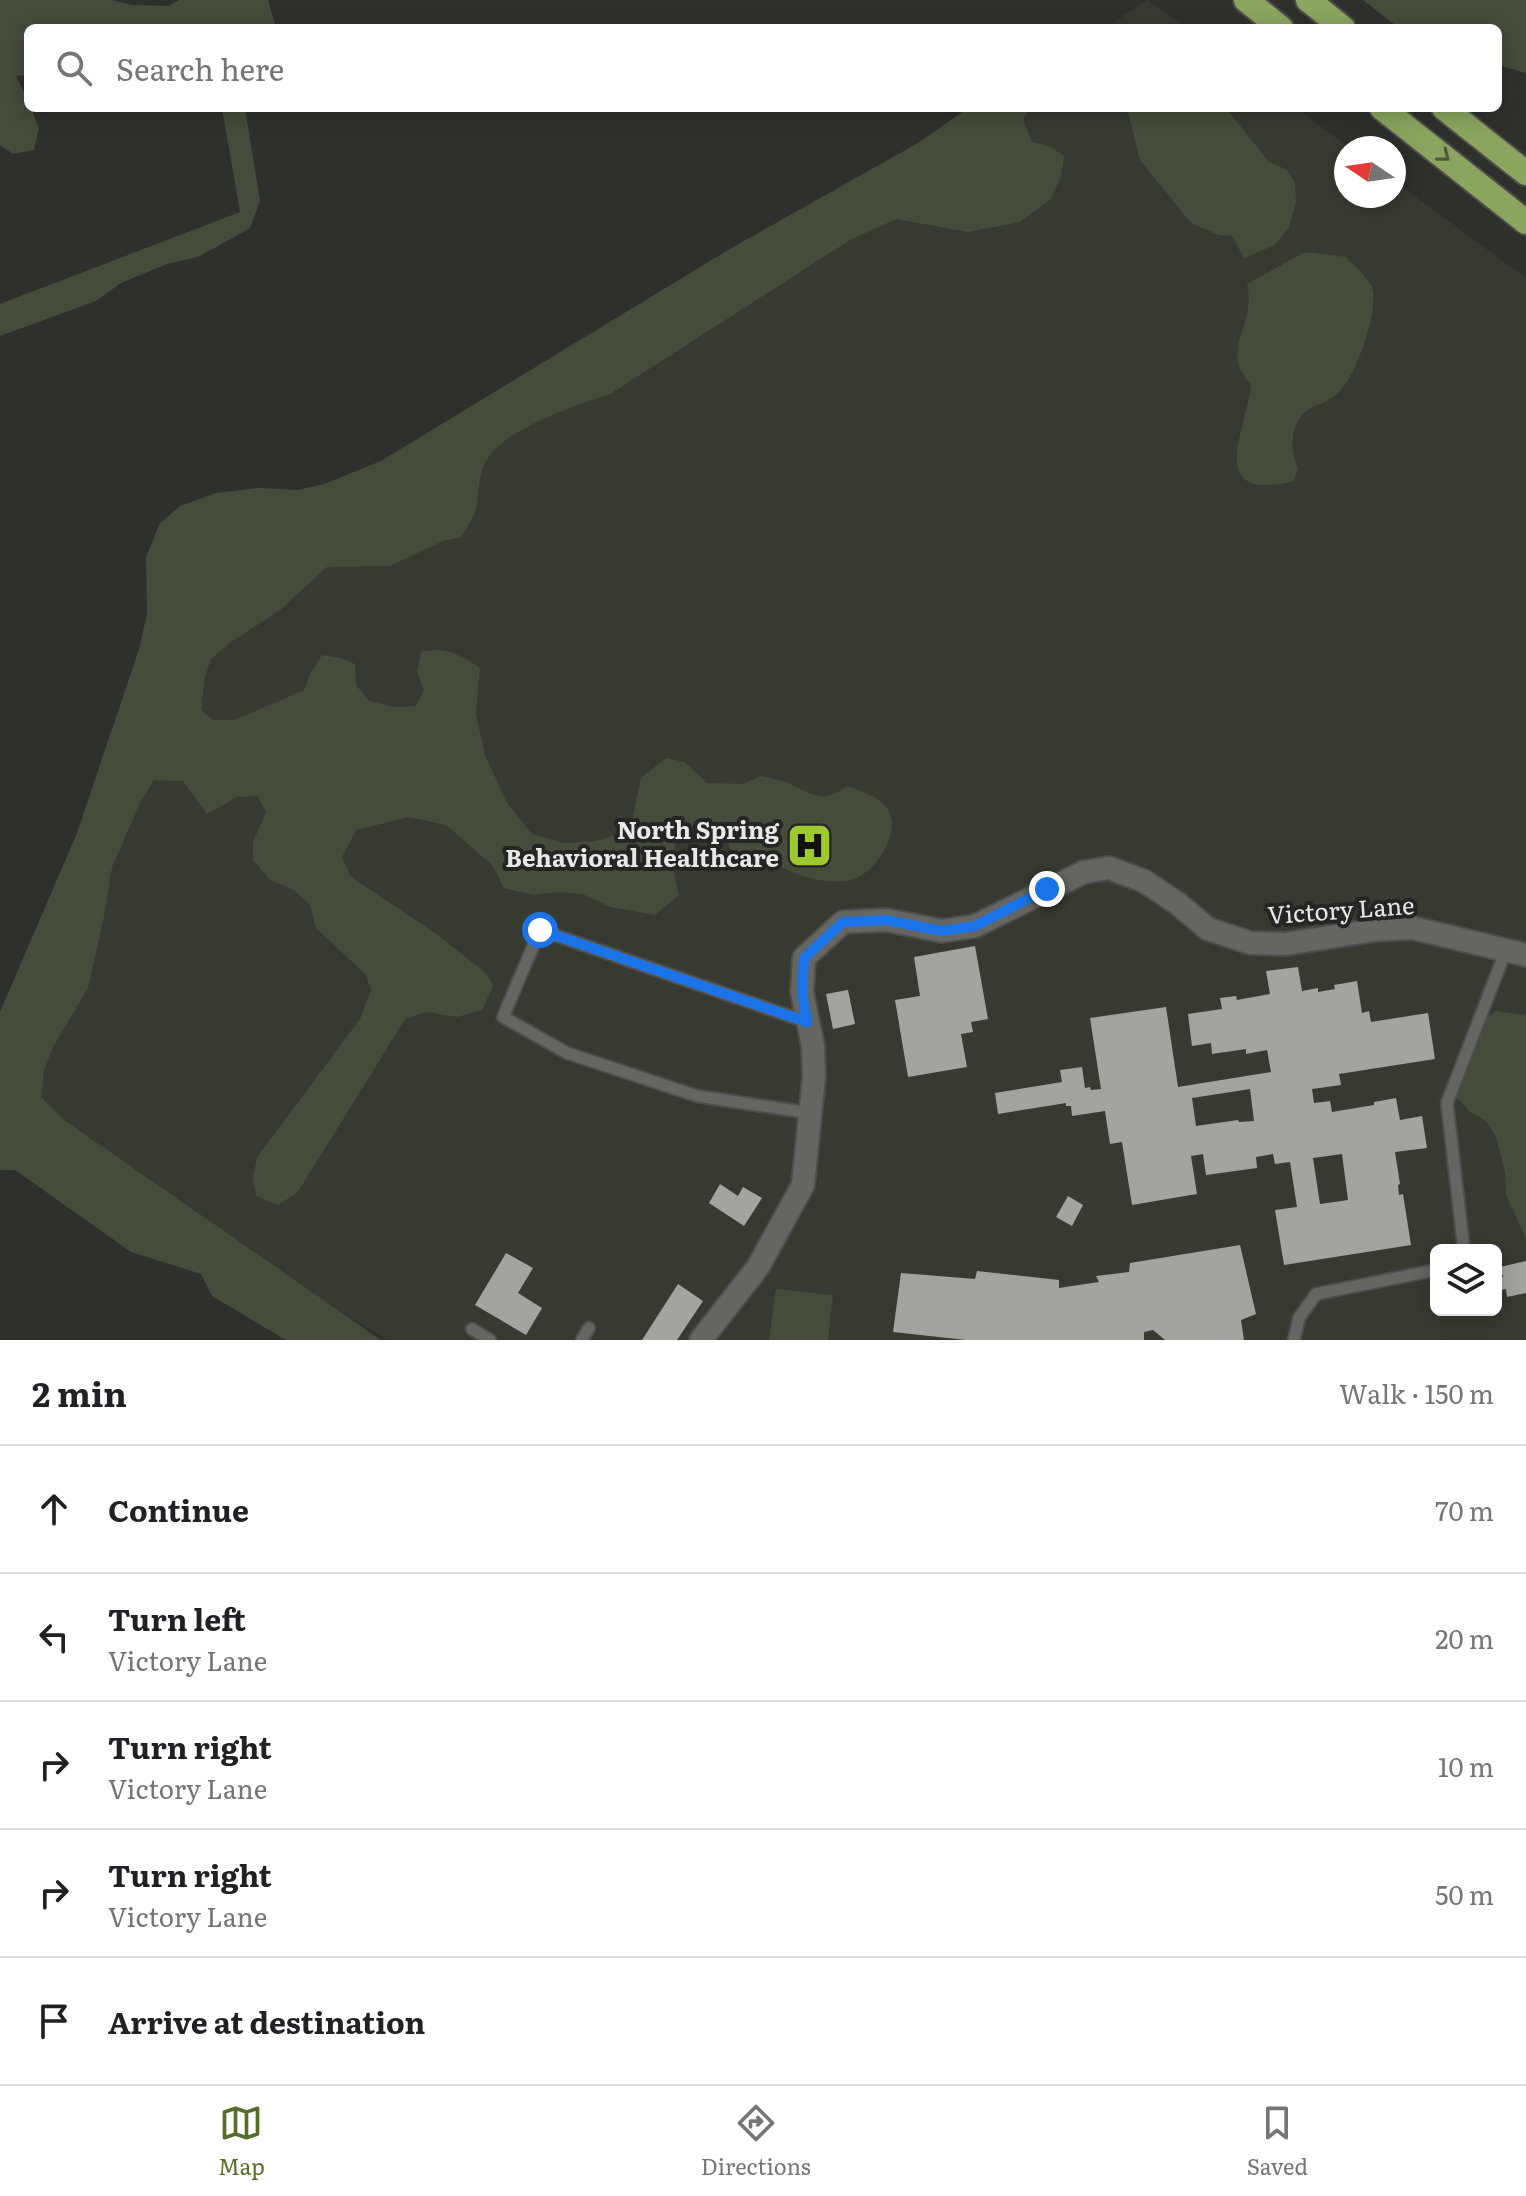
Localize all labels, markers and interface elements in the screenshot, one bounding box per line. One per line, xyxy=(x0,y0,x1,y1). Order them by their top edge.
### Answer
search box xyxy=(24,24,1502,112)
icon: search xyxy=(52,46,96,90)
text: Search here xyxy=(116,46,284,90)
north arrow xyxy=(1334,136,1406,208)
one-way arrow xyxy=(1435,147,1450,161)
place label: North Spring Behavioral Healthcare xyxy=(505,811,779,874)
hospital icon: North Spring Behavioral Healthcare xyxy=(786,821,834,869)
route end xyxy=(1029,871,1065,907)
street label: Victory Lane xyxy=(1266,886,1415,931)
route start xyxy=(522,912,558,948)
map controls xyxy=(1430,1244,1502,1316)
button: layers xyxy=(1430,1244,1502,1316)
text: 2 min xyxy=(32,1367,127,1417)
text: Walk · 150 m xyxy=(1339,1373,1494,1412)
icon: ahead xyxy=(32,1487,76,1531)
text: Continue xyxy=(108,1487,249,1531)
text: 70 m xyxy=(1435,1490,1494,1529)
text: Turn left xyxy=(108,1596,246,1640)
icon: left xyxy=(32,1615,76,1659)
text: 20 m xyxy=(1435,1618,1494,1657)
text: Victory Lane xyxy=(108,1640,267,1679)
text: Turn right xyxy=(108,1724,272,1768)
icon: right xyxy=(32,1743,76,1787)
text: 10 m xyxy=(1438,1746,1494,1785)
text: Victory Lane xyxy=(108,1768,267,1807)
text: Turn right xyxy=(108,1852,272,1896)
icon: right xyxy=(32,1871,76,1915)
text: 50 m xyxy=(1435,1874,1494,1913)
text: Victory Lane xyxy=(108,1896,267,1935)
icon: arrive xyxy=(32,1999,76,2043)
text: Arrive at destination xyxy=(108,1999,425,2043)
tab: Map xyxy=(218,2101,265,2182)
tab: Directions xyxy=(701,2101,811,2182)
tab: Saved xyxy=(1247,2101,1308,2182)

